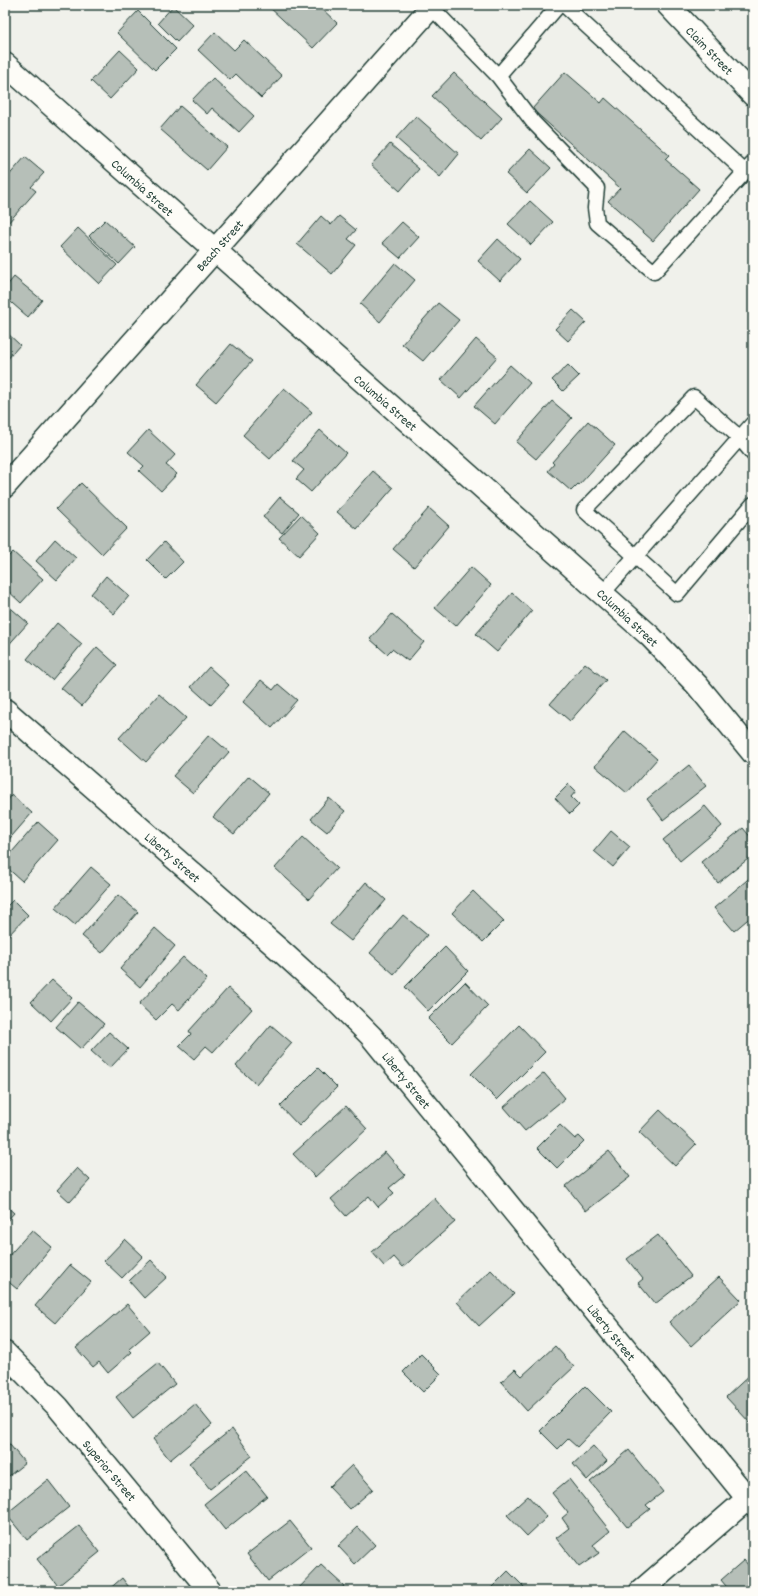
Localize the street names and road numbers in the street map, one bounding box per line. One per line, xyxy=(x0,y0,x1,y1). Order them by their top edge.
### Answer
street label: Claim Street xyxy=(680,23,737,81)
street label: Columbia Street xyxy=(106,156,177,222)
street label: Beach Street xyxy=(192,216,249,277)
street label: Columbia Street xyxy=(348,371,420,437)
street label: Columbia Street xyxy=(591,585,662,653)
street label: Liberty Street xyxy=(139,829,204,889)
street label: Liberty Street xyxy=(376,1049,434,1114)
street label: Liberty Street xyxy=(581,1301,639,1366)
street label: Superior Street xyxy=(77,1437,140,1507)

